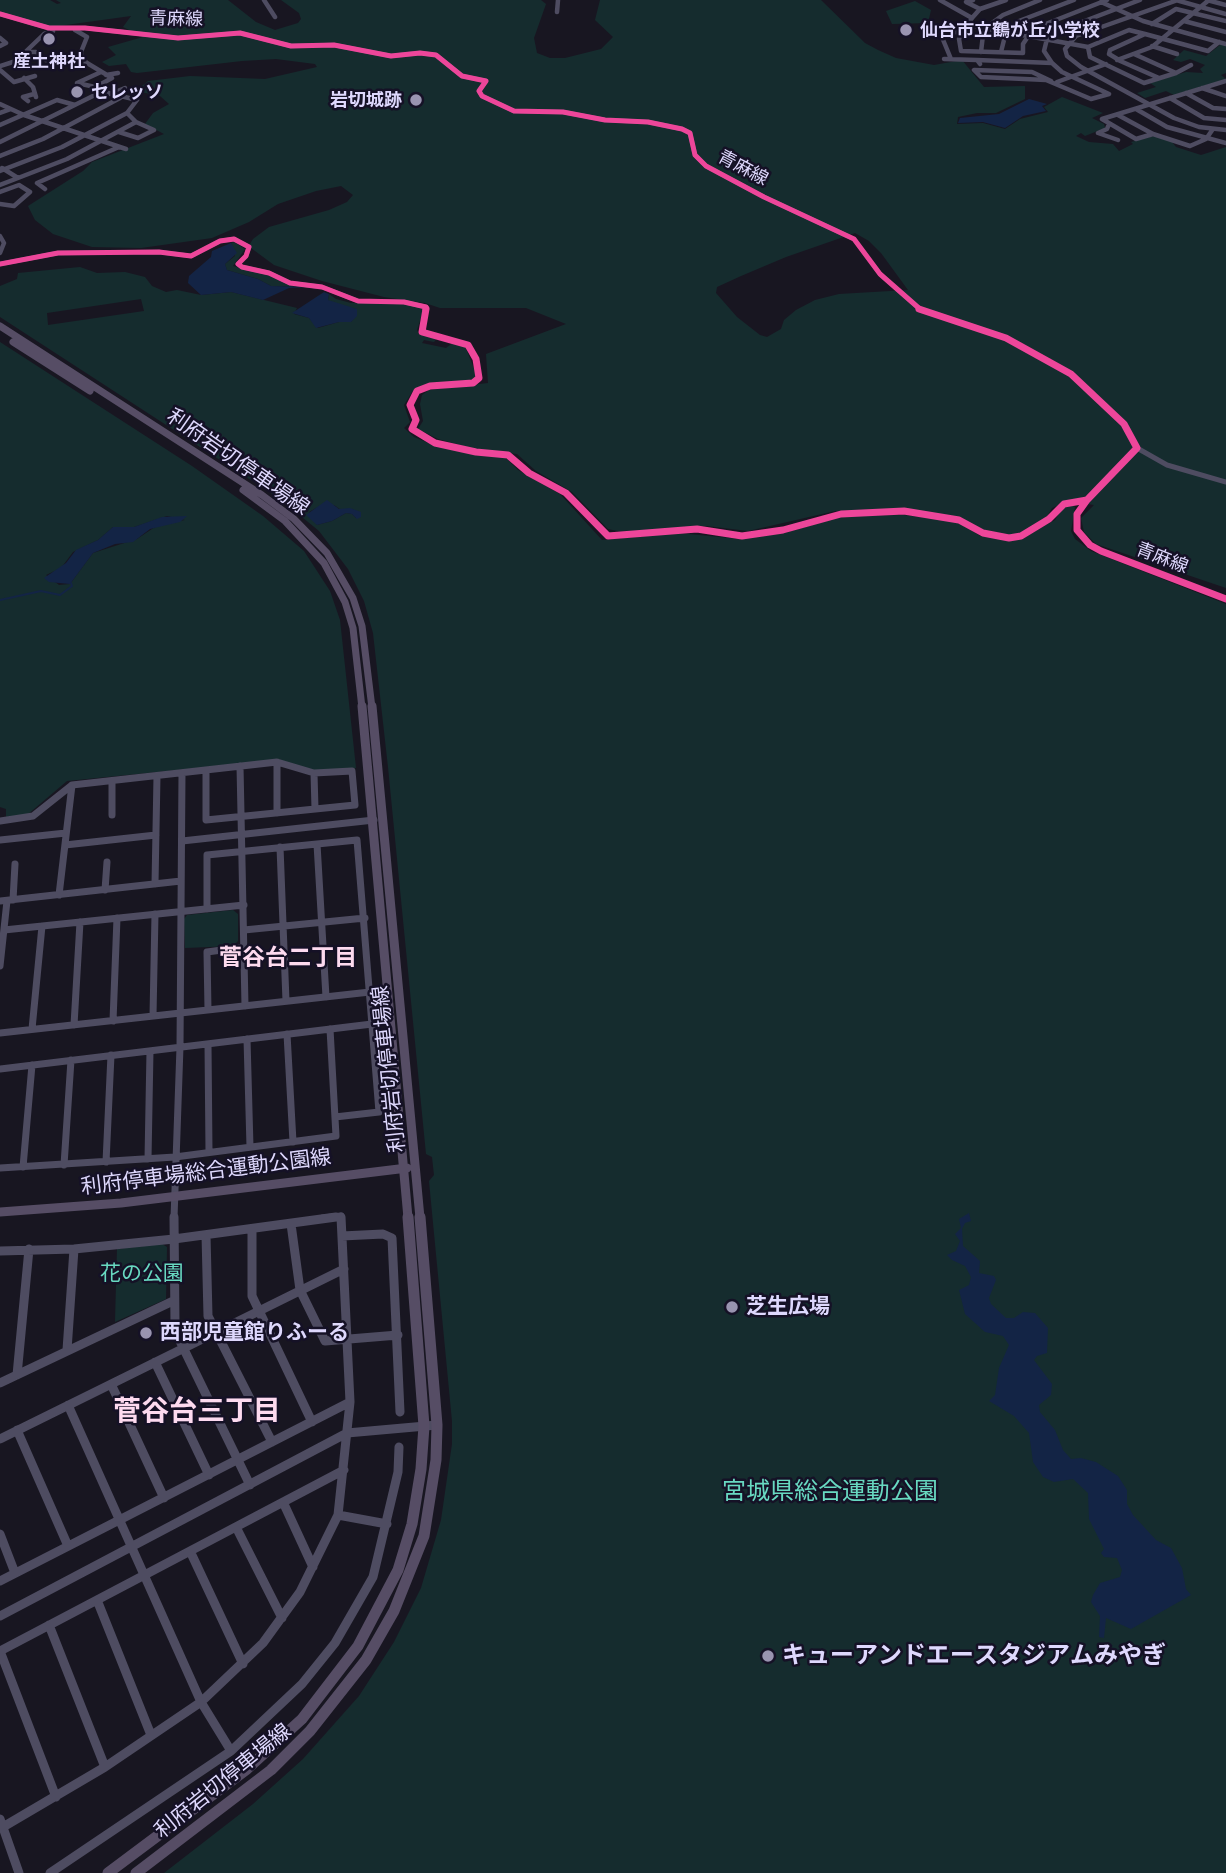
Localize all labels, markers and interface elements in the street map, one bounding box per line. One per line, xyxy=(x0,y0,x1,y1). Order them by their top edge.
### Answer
street label: 青麻線 xyxy=(149,8,203,30)
place label: 仙台市立鶴が丘小学校 xyxy=(920,19,1100,41)
marker: 仙台市立鶴が丘小学校 xyxy=(898,22,914,38)
marker: 産土神社 xyxy=(41,31,57,47)
place label: 産土神社 xyxy=(13,50,85,72)
place label: セレッソ xyxy=(91,81,163,103)
marker: セレッソ xyxy=(69,84,85,100)
place label: 岩切城跡 xyxy=(330,89,402,111)
marker: 岩切城跡 xyxy=(408,92,424,108)
street label: 青麻線 xyxy=(714,146,772,190)
street label: 利府岩切停車場線 xyxy=(162,403,314,521)
street label: 青麻線 xyxy=(1133,538,1191,578)
district label: 菅谷台二丁目 xyxy=(219,944,357,972)
street label: 利府岩切停車場線 xyxy=(368,984,410,1154)
street label: 利府停車場総合運動公園線 xyxy=(79,1144,333,1200)
park label: 花の公園 xyxy=(100,1261,184,1287)
place label: 芝生広場 xyxy=(746,1294,830,1320)
marker: 芝生広場 xyxy=(724,1299,740,1315)
place label: 西部児童館りふーる xyxy=(160,1320,349,1346)
marker: 西部児童館りふーる xyxy=(138,1325,154,1341)
district label: 菅谷台三丁目 xyxy=(113,1394,281,1428)
park label: 宮城県総合運動公園 xyxy=(722,1478,938,1506)
place label: キューアンドエースタジアムみやぎ xyxy=(782,1642,1166,1670)
marker: キューアンドエースタジアムみやぎ xyxy=(760,1648,776,1664)
street label: 利府岩切停車場線 xyxy=(150,1718,296,1844)

